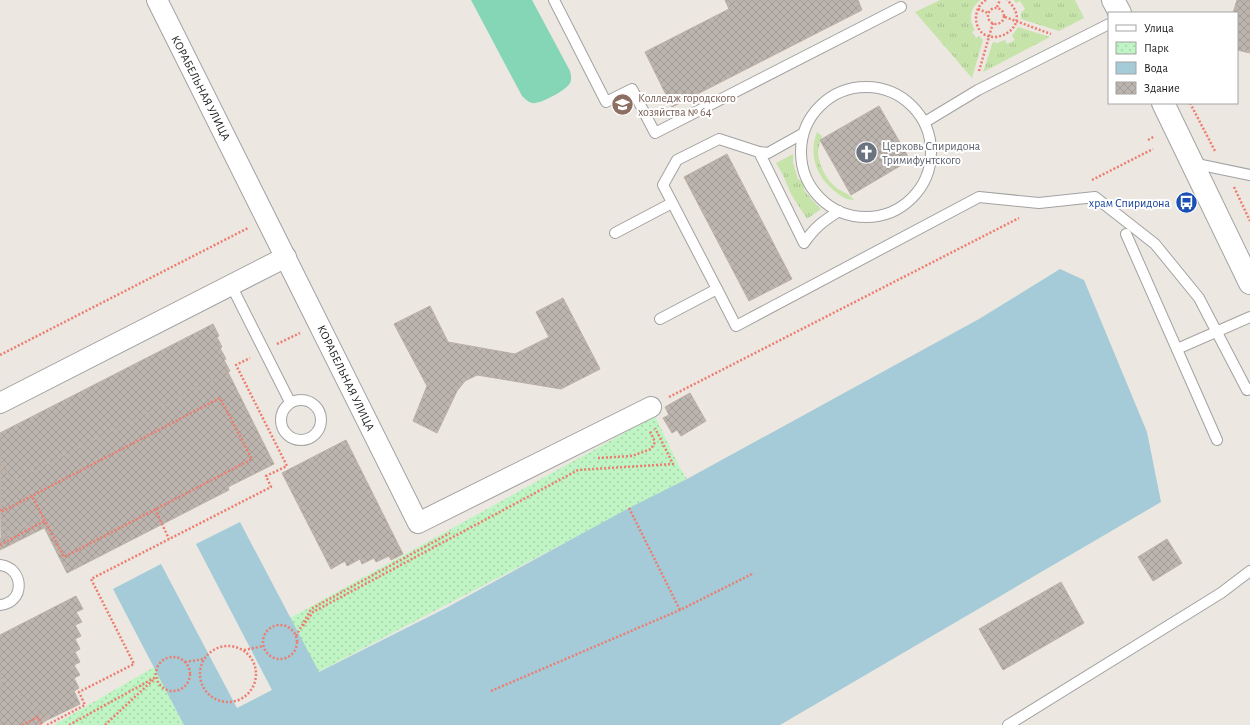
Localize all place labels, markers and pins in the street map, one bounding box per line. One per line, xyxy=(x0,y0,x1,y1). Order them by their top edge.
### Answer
school or university icon: Колледж городского хозяйства № 64 xyxy=(609,92,635,118)
place label: Колледж городского хозяйства № 64 xyxy=(638,92,736,118)
church icon: Церковь Спиридона Тримифунтского xyxy=(853,140,879,166)
place label: Церковь Спиридона Тримифунтского xyxy=(882,140,981,167)
bus stop icon: храм Спиридона xyxy=(1173,190,1199,216)
place label: храм Спиридона xyxy=(1089,197,1171,209)

